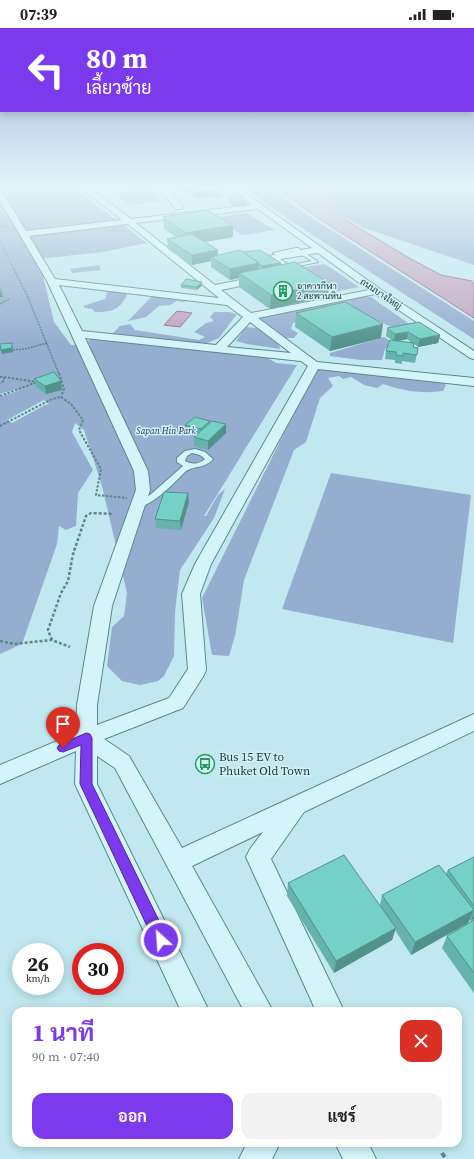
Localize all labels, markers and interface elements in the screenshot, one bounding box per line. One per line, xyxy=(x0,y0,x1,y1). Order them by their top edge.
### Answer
text: 07:39 xyxy=(20,4,57,25)
text: 80 m xyxy=(86,39,148,77)
icon: left xyxy=(20,44,72,96)
text: เลี้ยวซ้าย xyxy=(86,75,152,100)
street label: ถนนบางใหญ่ xyxy=(358,276,404,312)
building icon: อาคารกีฬา 2 สะพานหิน xyxy=(272,280,294,302)
place label: อาคารกีฬา 2 สะพานหิน xyxy=(297,280,342,302)
park label: Sapan Hin Park xyxy=(136,425,197,437)
pin xyxy=(46,707,80,748)
icon: arrive xyxy=(52,713,74,735)
place label: Bus 15 EV to Phuket Old Town xyxy=(219,749,310,779)
bus stop icon: Bus 15 EV to Phuket Old Town xyxy=(194,753,216,775)
position arrow xyxy=(140,919,182,961)
speed limit sign: 30 xyxy=(72,943,124,995)
text: 26 xyxy=(27,950,49,978)
text: km/h xyxy=(26,972,50,985)
text: 1 นาที xyxy=(32,1016,94,1049)
button: close xyxy=(400,1020,442,1062)
text: 90 m · 07:40 xyxy=(32,1048,100,1065)
button: ออก xyxy=(32,1093,233,1139)
button: แชร์ xyxy=(241,1093,442,1139)

